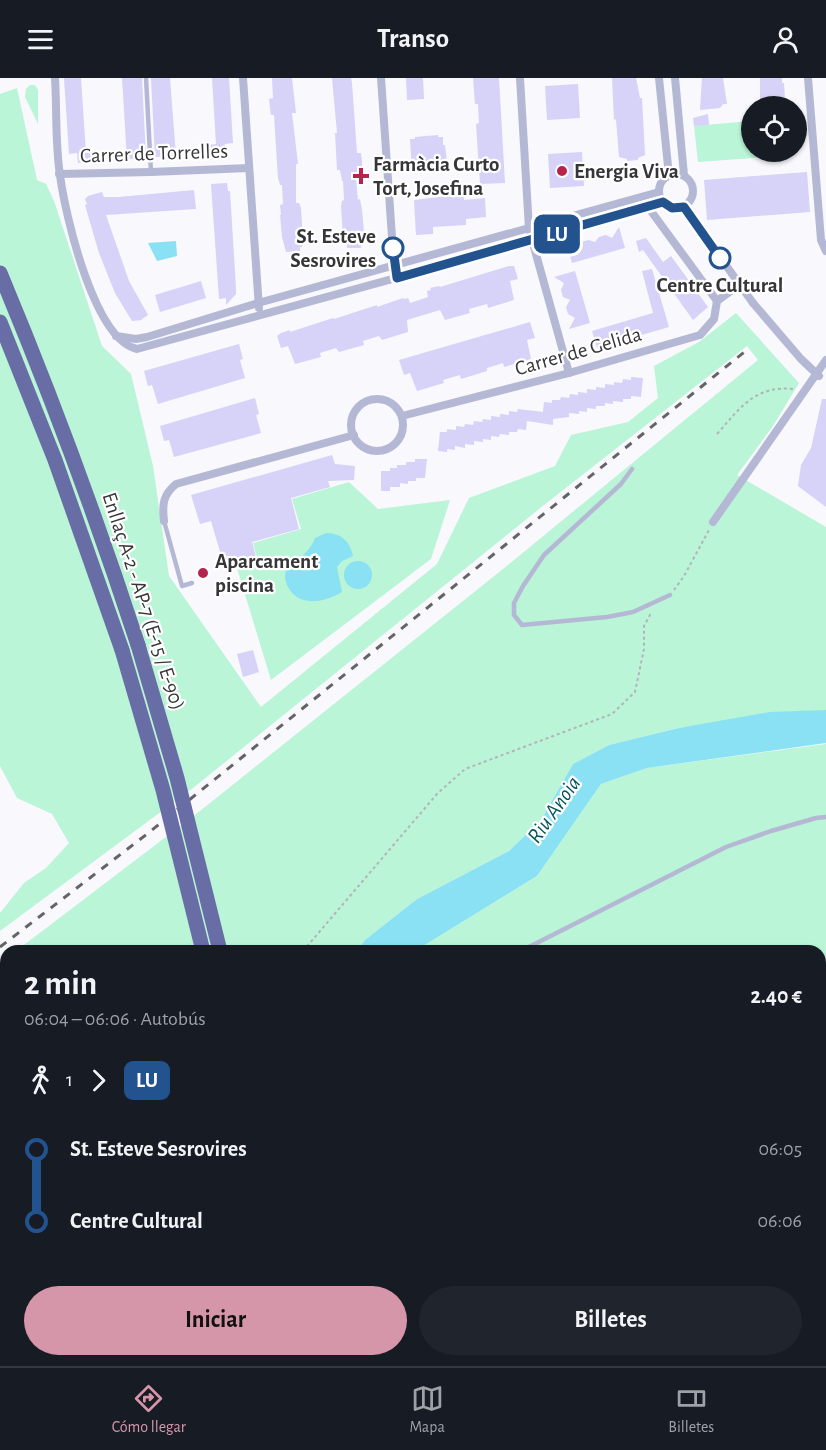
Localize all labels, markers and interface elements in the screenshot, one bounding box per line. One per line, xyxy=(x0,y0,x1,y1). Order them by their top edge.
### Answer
icon: menu xyxy=(24,23,57,56)
icon: person xyxy=(769,23,802,56)
text: Transo xyxy=(377,25,449,52)
map controls xyxy=(741,96,807,162)
button: locate xyxy=(741,96,807,162)
street label: Carrer de Torrelles xyxy=(80,140,228,167)
place label: Farmàcia Curto Tort, Josefina xyxy=(373,154,499,199)
place label: Energia Viva xyxy=(574,161,679,182)
marker: Energia Viva xyxy=(555,164,569,178)
marker: Farmàcia Curto Tort, Josefina xyxy=(354,169,368,183)
line badge: LU xyxy=(530,214,584,254)
text: LU xyxy=(546,224,568,245)
place label: St. Esteve Sesrovires xyxy=(290,226,376,271)
marker: St. Esteve Sesrovires xyxy=(382,237,404,259)
marker: Centre Cultural xyxy=(709,247,731,269)
place label: Centre Cultural xyxy=(657,275,783,296)
street label: Carrer de Gelida xyxy=(512,323,644,380)
street label: Enllaç A-2 - AP-7 (E-15 / E-90) xyxy=(98,490,189,712)
place label: Aparcament piscina xyxy=(215,551,318,596)
marker: Aparcament piscina xyxy=(196,566,210,580)
water label: Riu Anoia xyxy=(523,772,585,847)
text: 2 min xyxy=(24,968,97,1001)
text: 2.40 € xyxy=(750,985,802,1007)
text: 06:04 – 06:06 · Autobús xyxy=(24,1009,206,1029)
icon: walk xyxy=(24,1064,57,1097)
icon: forward xyxy=(82,1064,115,1097)
text: 1 xyxy=(66,1070,73,1090)
text: LU xyxy=(136,1070,158,1091)
text: St. Esteve Sesrovires xyxy=(70,1138,247,1160)
text: 06:05 xyxy=(759,1139,802,1159)
text: Centre Cultural xyxy=(70,1210,203,1232)
text: 06:06 xyxy=(758,1211,802,1231)
button: Iniciar xyxy=(24,1286,407,1355)
button: Billetes xyxy=(419,1286,802,1355)
tab: Cómo llegar xyxy=(112,1382,186,1437)
tab: Mapa xyxy=(409,1382,445,1437)
tab: Billetes xyxy=(668,1382,714,1437)

